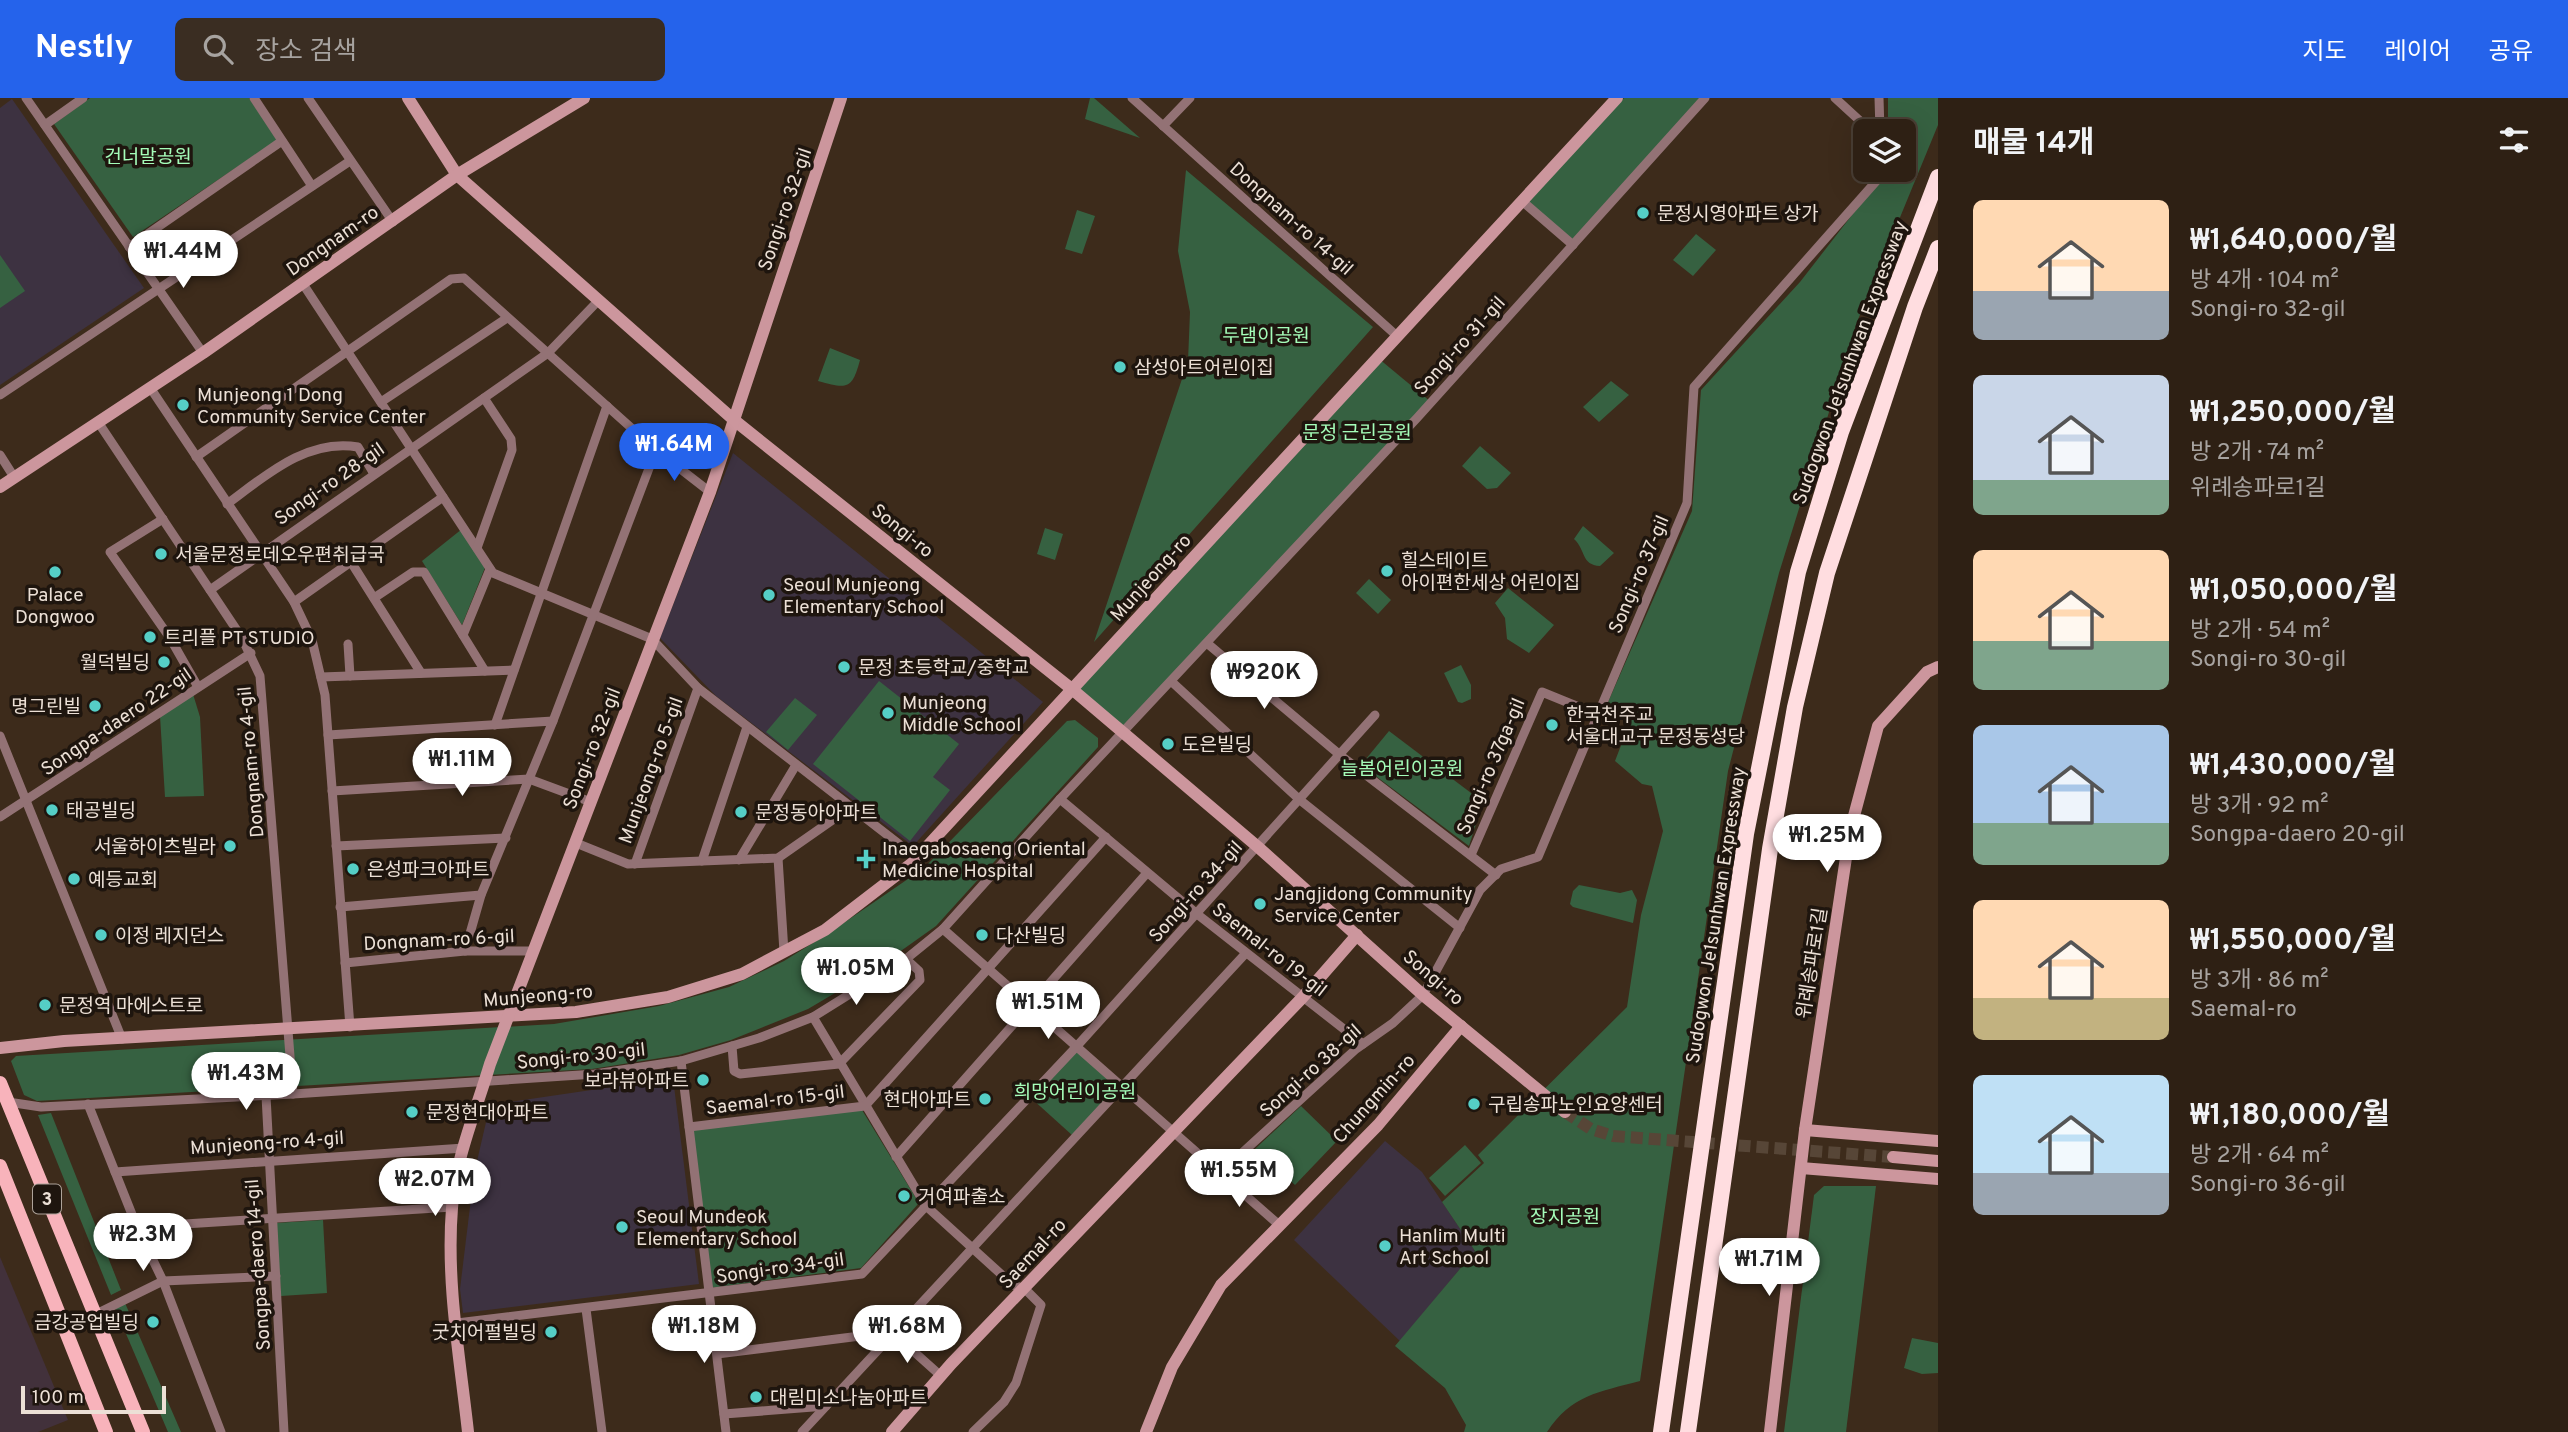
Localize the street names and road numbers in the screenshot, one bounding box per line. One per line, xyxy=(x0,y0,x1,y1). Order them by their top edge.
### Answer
street label: Songi-ro 32-gil xyxy=(754,145,818,274)
street label: Dongnam-ro 14-gil xyxy=(1224,158,1358,281)
street label: Dongnam-ro xyxy=(282,201,384,282)
street label: Sudogwon Je1sunhwan Expressway xyxy=(1788,218,1913,508)
street label: Songi-ro 31-gil xyxy=(1410,292,1511,401)
street label: Songi-ro 28-gil xyxy=(270,438,390,531)
street label: Songi-ro xyxy=(866,499,938,564)
street label: Songi-ro 37-gil xyxy=(1604,512,1676,637)
street label: Munjeong-ro xyxy=(1106,529,1197,627)
street label: Songpa-daero 22-gil xyxy=(37,663,197,782)
street label: Songi-ro 32-gil xyxy=(559,684,627,813)
street label: Dongnam-ro 4-gil xyxy=(233,685,271,838)
street label: Munjeong-ro 5-gil xyxy=(614,694,690,847)
street label: Songi-ro 37ga-gil xyxy=(1452,695,1531,839)
street label: Sudogwon Je1sunhwan Expressway xyxy=(1682,765,1752,1065)
street label: Songi-ro 34-gil xyxy=(1144,836,1249,948)
street label: Saemal-ro 19-gil xyxy=(1206,898,1331,1003)
street label: 위례송파로1길 xyxy=(1792,906,1834,1020)
street label: Dongnam-ro 6-gil xyxy=(363,925,515,957)
street label: Songi-ro xyxy=(1397,945,1468,1012)
street label: Munjeong-ro xyxy=(482,980,594,1014)
street label: Songi-ro 38-gil xyxy=(1255,1020,1367,1123)
street label: Songi-ro 30-gil xyxy=(516,1038,647,1076)
street label: Chungmin-ro xyxy=(1328,1050,1421,1149)
street label: Saemal-ro 15-gil xyxy=(704,1081,846,1121)
street label: Munjeong-ro 4-gil xyxy=(189,1127,345,1161)
street label: Songpa-daero 14-gil xyxy=(241,1178,277,1352)
road number: 3 xyxy=(33,1184,61,1214)
street label: Saemal-ro xyxy=(995,1214,1072,1295)
street label: Songi-ro 34-gil xyxy=(715,1248,846,1290)

